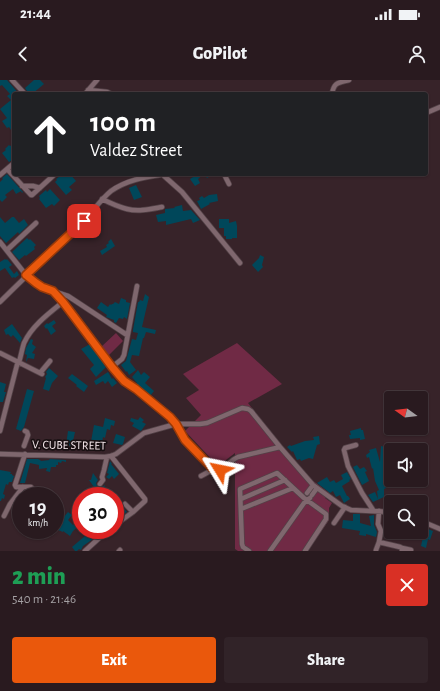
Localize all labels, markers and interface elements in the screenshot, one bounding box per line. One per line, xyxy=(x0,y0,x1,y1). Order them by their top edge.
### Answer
text: 21:44 xyxy=(20,6,51,21)
icon: back xyxy=(12,43,34,65)
icon: person xyxy=(406,43,428,65)
text: GoPilot xyxy=(193,45,247,63)
icon: ahead xyxy=(24,108,76,160)
text: 100 m xyxy=(90,109,156,137)
text: Valdez Street xyxy=(90,142,182,160)
pin xyxy=(67,204,101,238)
icon: arrive xyxy=(73,210,95,232)
north arrow xyxy=(384,391,428,435)
map controls xyxy=(384,391,428,539)
street label: V. CUBE STREET xyxy=(32,438,106,452)
button: sound xyxy=(384,443,428,487)
position arrow xyxy=(199,449,241,491)
speed limit sign: 30 xyxy=(72,487,124,539)
button: search xyxy=(384,495,428,539)
text: 19 xyxy=(30,498,46,518)
text: km/h xyxy=(28,518,48,528)
button: close xyxy=(386,564,428,606)
text: 2 min xyxy=(12,565,66,589)
text: 540 m · 21:46 xyxy=(12,593,76,606)
button: Exit xyxy=(12,637,216,683)
button: Share xyxy=(224,637,428,683)

